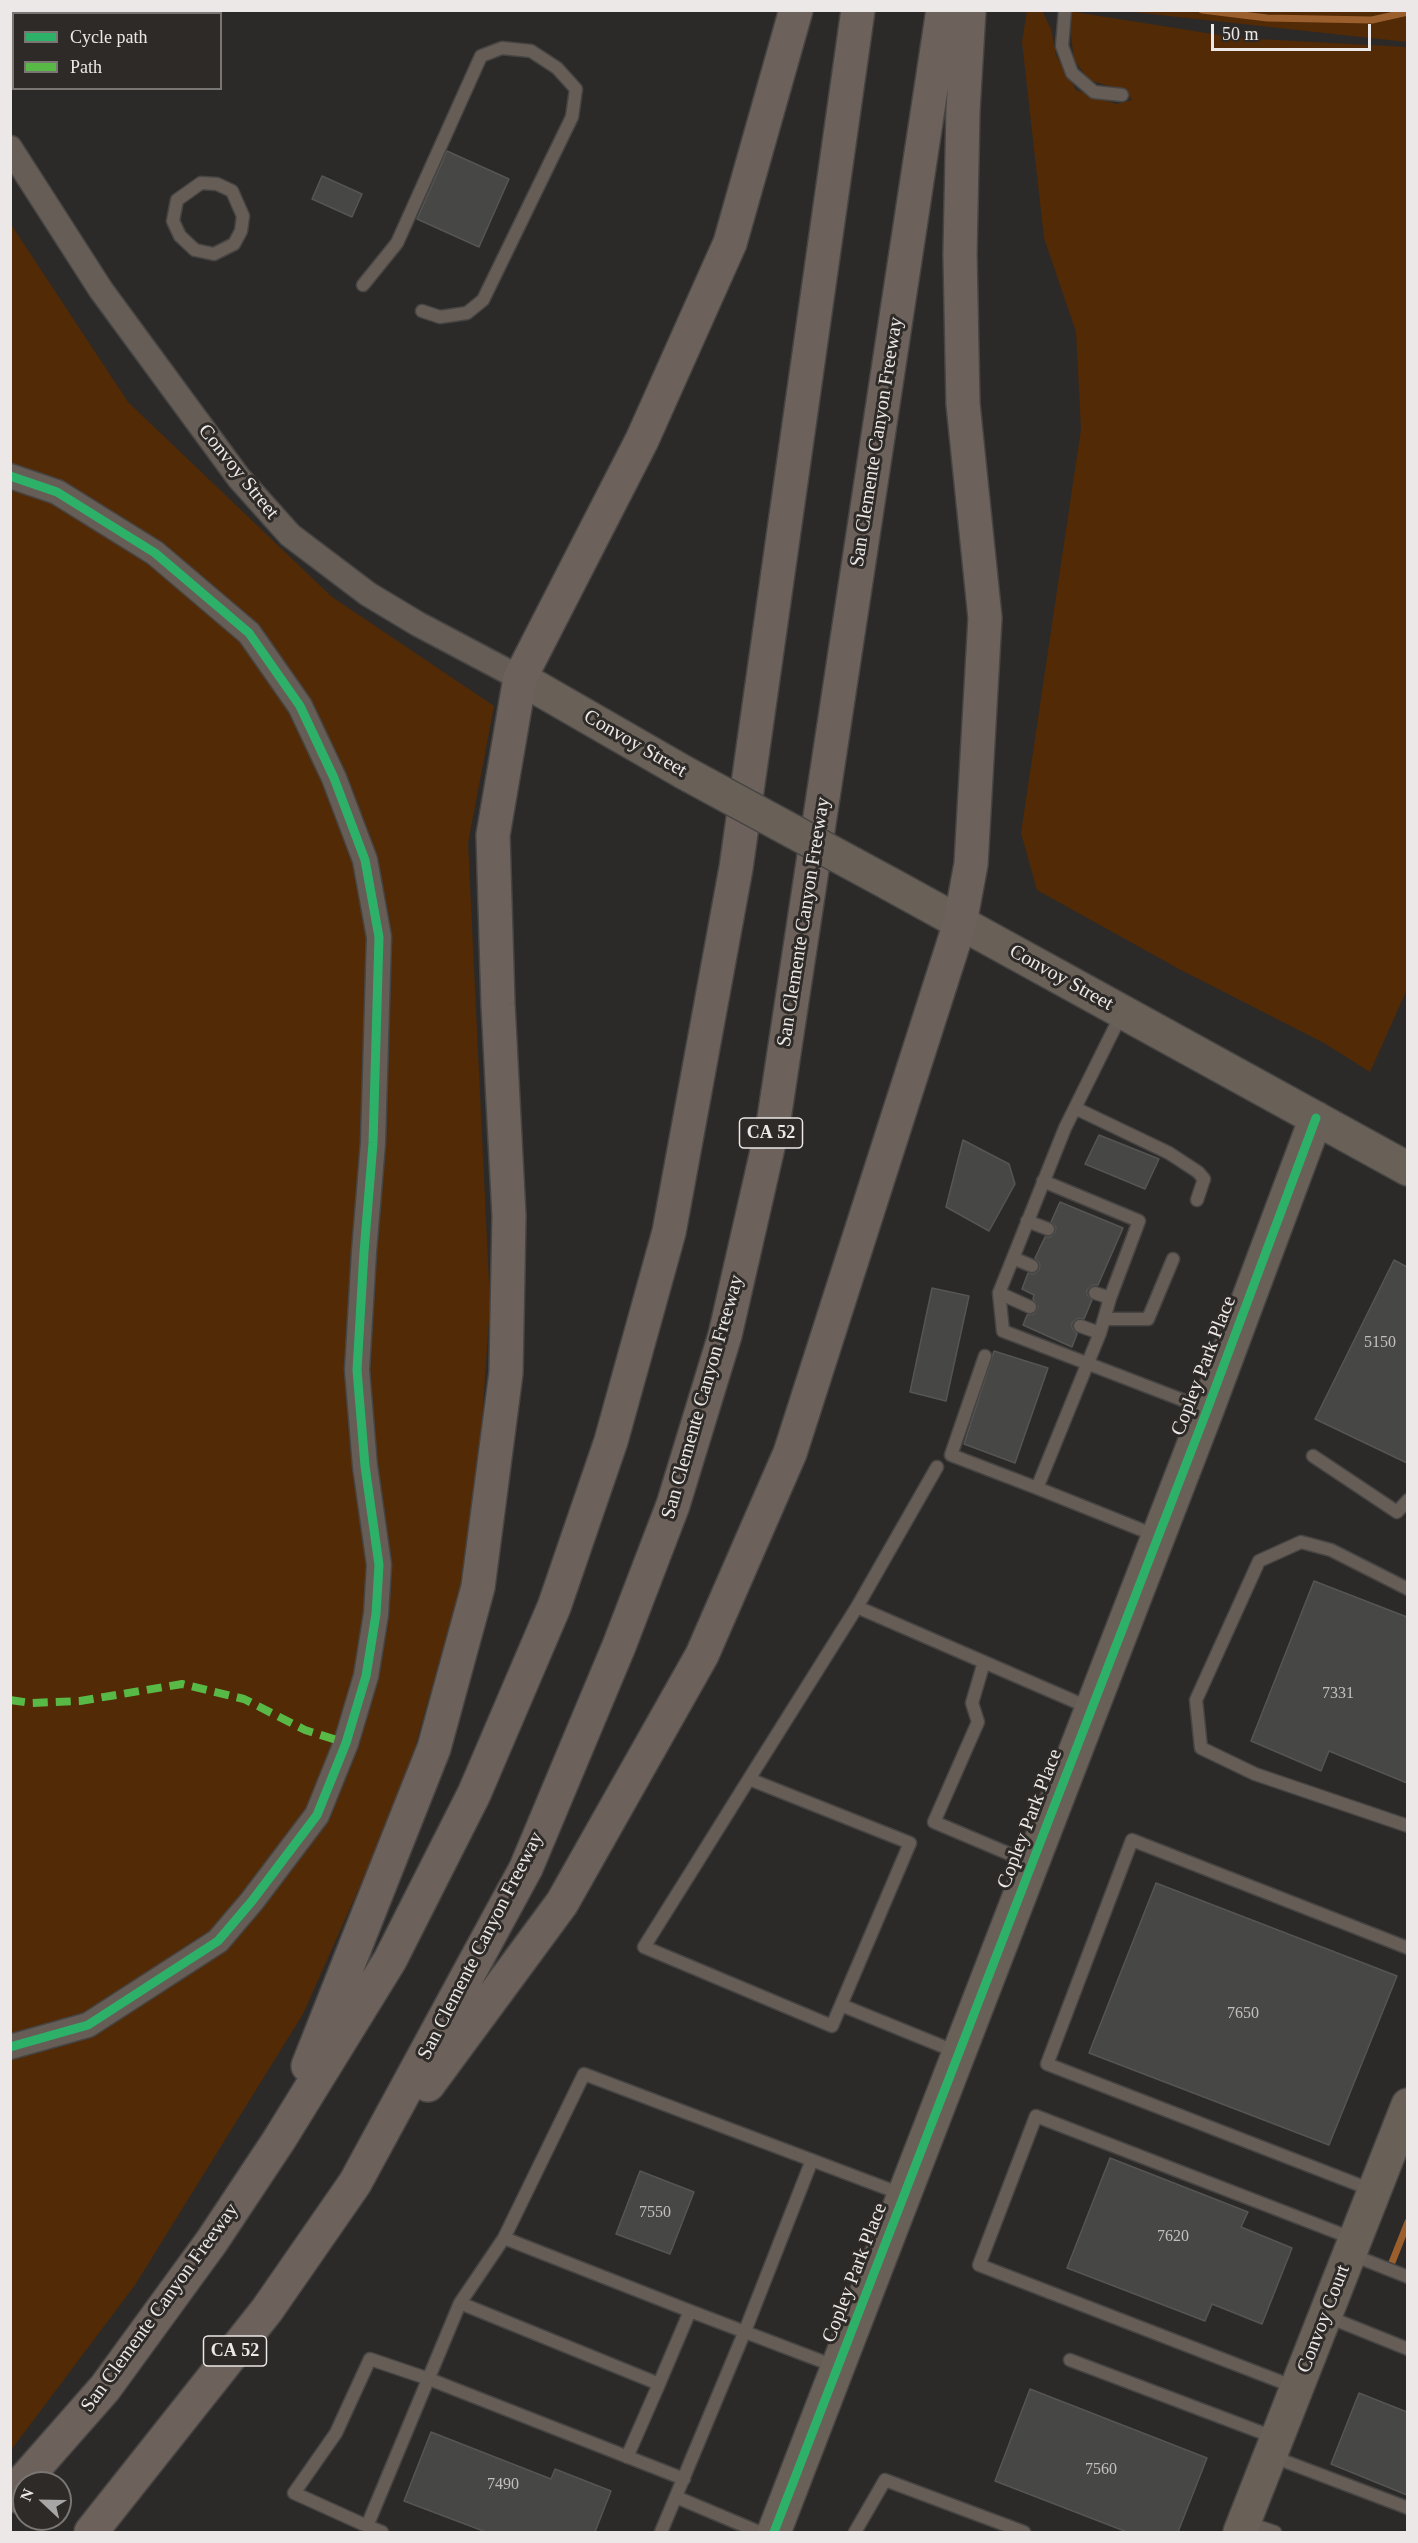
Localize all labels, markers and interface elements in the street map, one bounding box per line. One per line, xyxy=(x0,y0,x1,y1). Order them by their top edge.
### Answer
legend xyxy=(12,12,222,90)
scale bar xyxy=(1214,12,1374,50)
text: 50 m xyxy=(1222,24,1259,44)
text: Cycle path xyxy=(70,27,147,47)
text: Path xyxy=(70,57,102,77)
street label: San Clemente Canyon Freeway xyxy=(845,315,909,569)
street label: Convoy Street xyxy=(192,420,284,524)
street label: Convoy Street xyxy=(579,705,691,783)
street label: San Clemente Canyon Freeway xyxy=(772,795,836,1049)
street label: Convoy Street xyxy=(1005,940,1117,1016)
road number: CA 52 xyxy=(740,1118,802,1148)
street label: San Clemente Canyon Freeway xyxy=(657,1272,749,1522)
street label: Copley Park Place xyxy=(1166,1293,1242,1439)
house number: 5150 xyxy=(1364,1333,1396,1353)
house number: 7331 xyxy=(1322,1684,1354,1704)
street label: Copley Park Place xyxy=(992,1746,1068,1892)
street label: San Clemente Canyon Freeway xyxy=(413,1828,549,2064)
house number: 7650 xyxy=(1227,2004,1259,2024)
street label: San Clemente Canyon Freeway xyxy=(76,2199,244,2417)
street label: Copley Park Place xyxy=(817,2200,893,2346)
house number: 7550 xyxy=(639,2203,671,2223)
house number: 7620 xyxy=(1157,2227,1189,2247)
street label: Convoy Court xyxy=(1292,2262,1356,2376)
road number: CA 52 xyxy=(204,2336,266,2366)
house number: 7560 xyxy=(1085,2460,1117,2480)
north arrow xyxy=(12,2471,72,2531)
house number: 7490 xyxy=(487,2475,519,2495)
text: N xyxy=(17,2486,37,2503)

